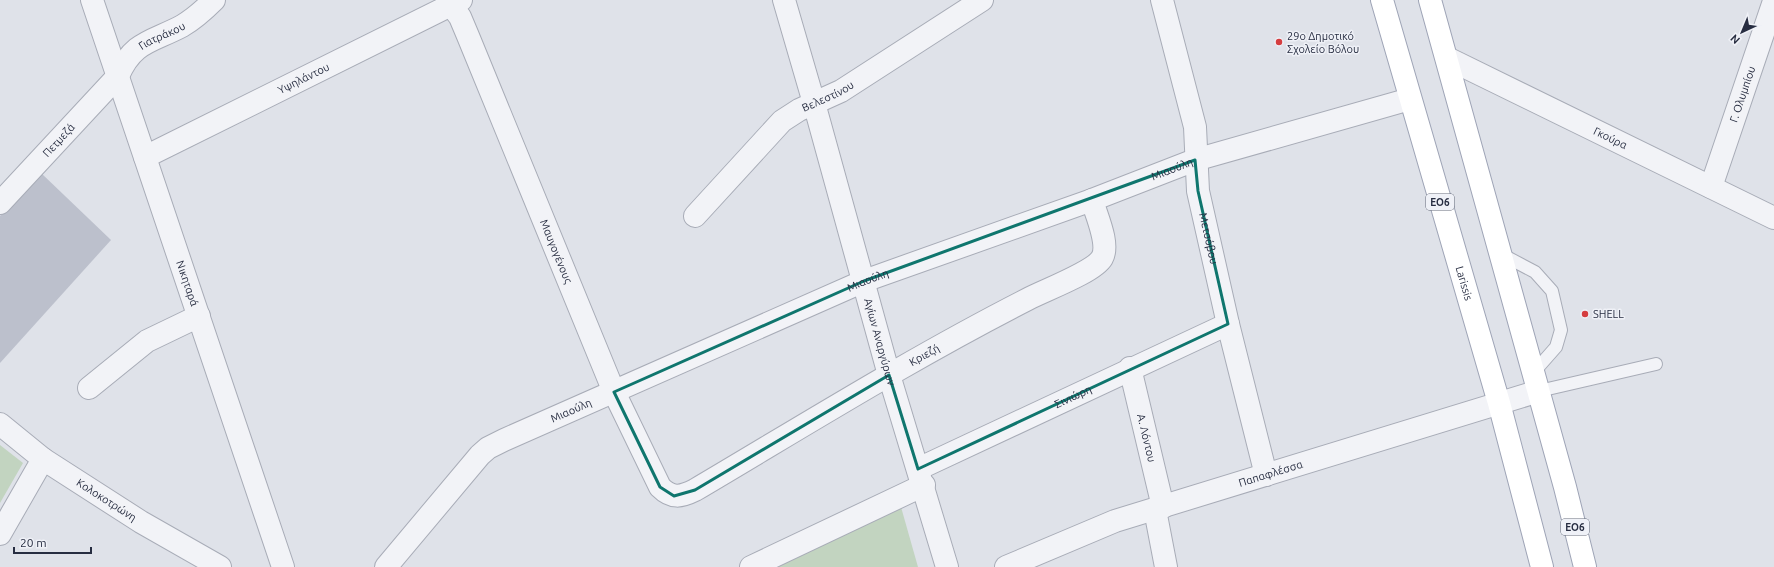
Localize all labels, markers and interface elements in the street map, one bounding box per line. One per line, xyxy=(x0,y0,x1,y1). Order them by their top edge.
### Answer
north arrow xyxy=(1722,12,1762,52)
street label: Γιατράκου xyxy=(136,19,187,52)
place label: 29ο Δημοτικό Σχολείο Βόλου xyxy=(1287,30,1359,55)
text: N xyxy=(1728,32,1742,46)
marker: 29ο Δημοτικό Σχολείο Βόλου xyxy=(1274,37,1284,47)
street label: Υψηλάντου xyxy=(276,60,331,96)
street label: Γ. Ολυμπίου xyxy=(1727,65,1757,124)
street label: Βελεστίνου xyxy=(800,78,856,114)
street label: Πετμεζά xyxy=(40,121,77,159)
street label: Γκούρα xyxy=(1592,125,1630,151)
street label: Μιαούλη xyxy=(1150,155,1194,182)
road number: ΕΟ6 xyxy=(1426,194,1454,210)
street label: Μετσόβου xyxy=(1197,212,1220,265)
street label: Μαυγογένους xyxy=(538,218,575,286)
street label: Νικηταρά xyxy=(174,259,201,308)
street label: Larissis xyxy=(1454,265,1475,302)
street label: Μιαούλη xyxy=(845,267,890,294)
street label: Αγίων Αναργύρων xyxy=(862,297,898,388)
place label: SHELL xyxy=(1593,308,1624,320)
marker: SHELL xyxy=(1580,309,1590,319)
street label: Κριεζή xyxy=(907,342,941,368)
street label: Σινιώρη xyxy=(1052,383,1093,410)
street label: Μιαούλη xyxy=(549,396,593,425)
street label: Α. Λόντου xyxy=(1135,413,1158,463)
street label: Παπαφλέσσα xyxy=(1237,458,1304,489)
street label: Κολοκοτρώνη xyxy=(74,476,139,524)
road number: ΕΟ6 xyxy=(1561,519,1589,535)
scale bar xyxy=(14,529,91,555)
text: 20 m xyxy=(20,536,47,549)

